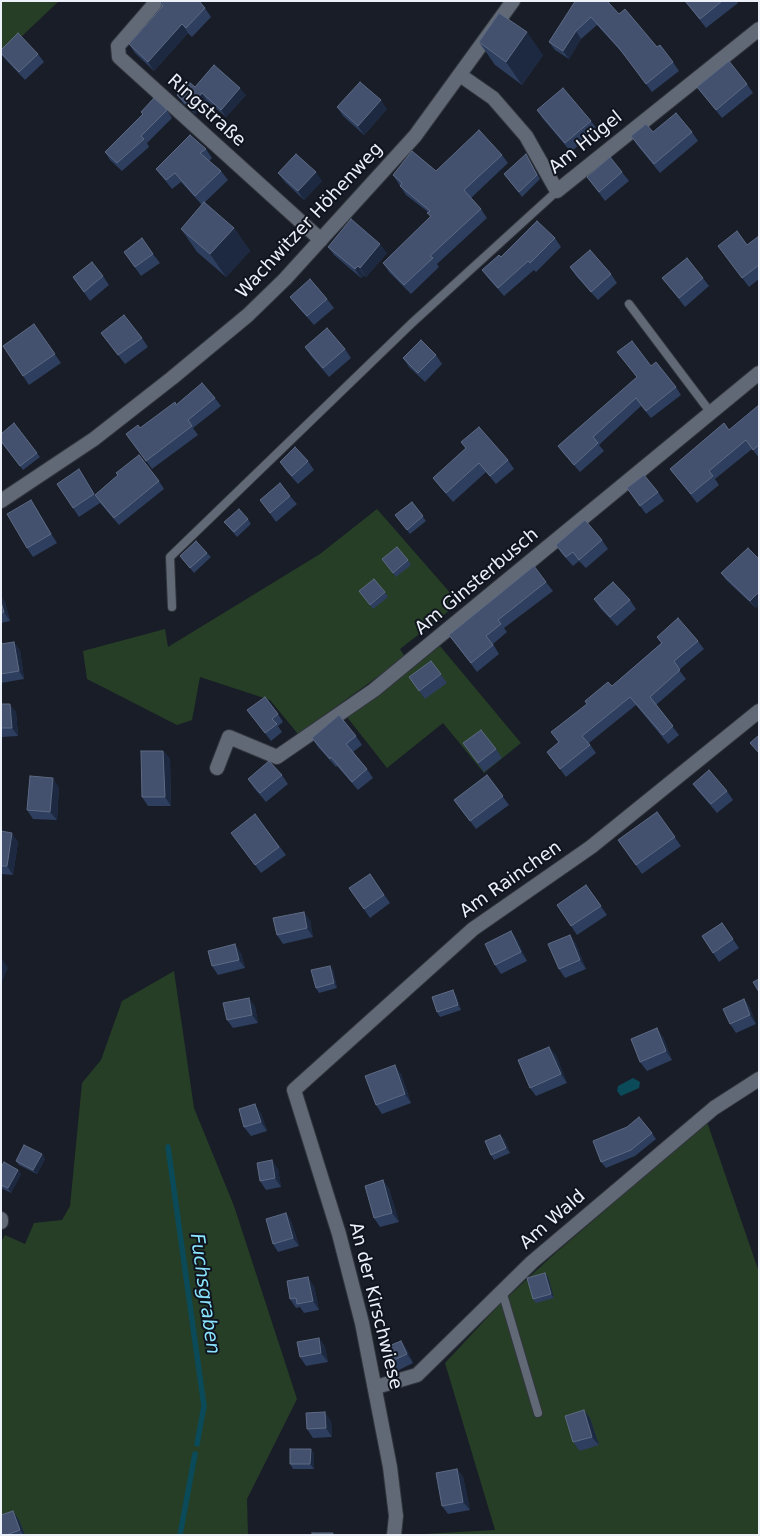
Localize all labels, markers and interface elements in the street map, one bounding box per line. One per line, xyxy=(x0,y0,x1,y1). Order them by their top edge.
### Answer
street label: Ringstraße xyxy=(163,70,249,152)
street label: Am Hügel xyxy=(545,107,627,179)
street label: Wachwitzer Höhenweg xyxy=(232,139,388,303)
street label: Am Ginsterbusch xyxy=(411,524,543,640)
street label: Am Rainchen xyxy=(456,837,566,923)
street label: Am Wald xyxy=(516,1186,590,1254)
street label: An der Kirschwiese xyxy=(344,1220,406,1392)
water label: Fuchsgraben xyxy=(184,1232,224,1356)

